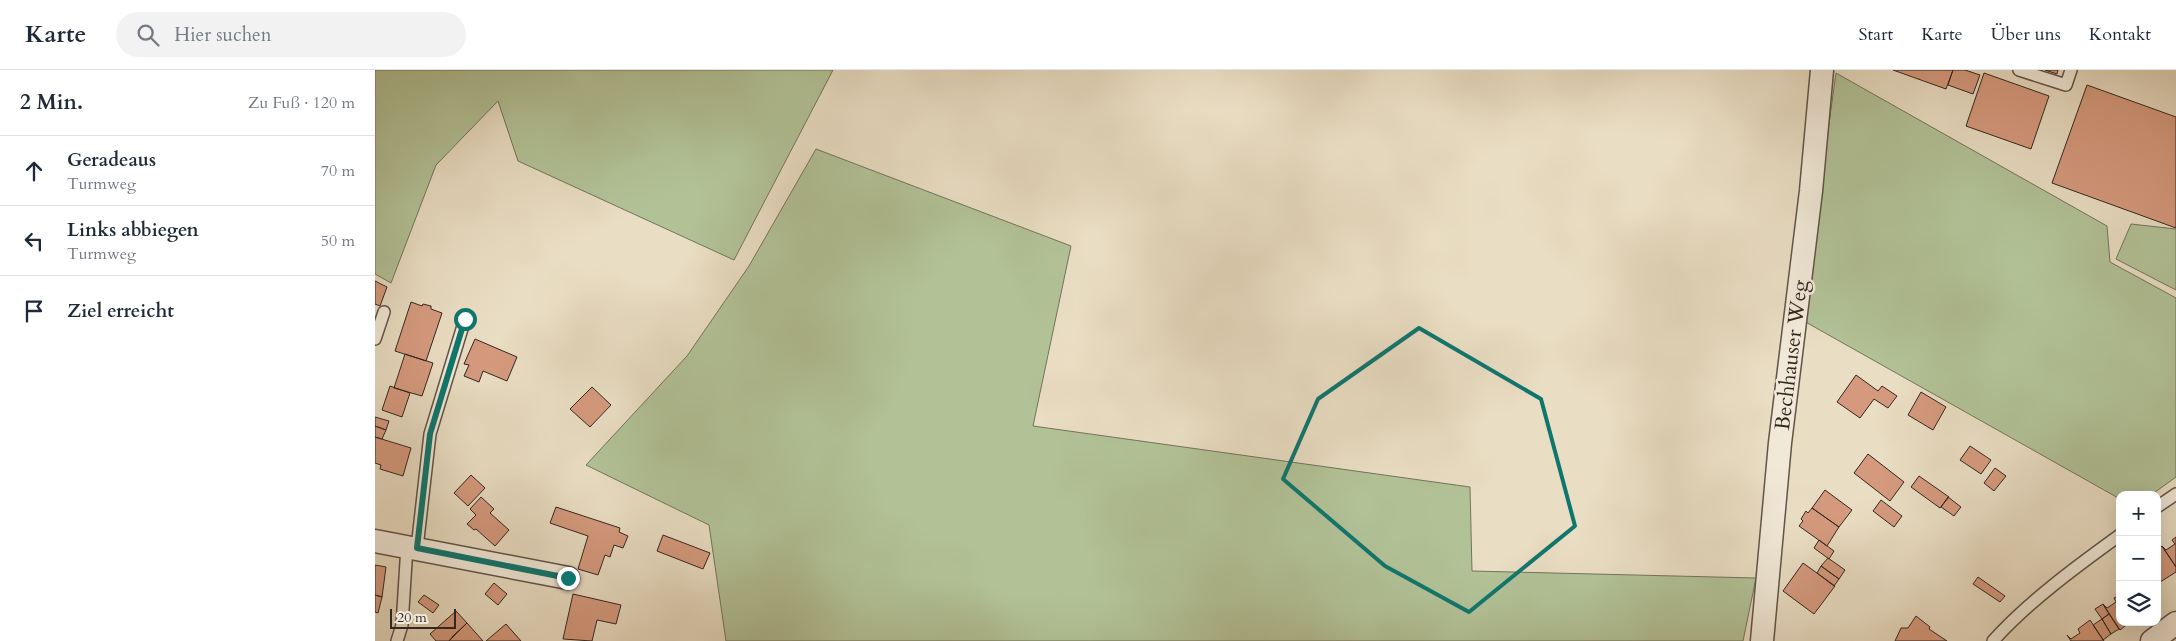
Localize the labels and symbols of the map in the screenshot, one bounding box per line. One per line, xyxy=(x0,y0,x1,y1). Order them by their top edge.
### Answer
street label: Bechhauser Weg xyxy=(1768,278,1815,432)
route start xyxy=(454,308,477,331)
route end xyxy=(557,567,580,590)
scale bar xyxy=(390,606,456,629)

